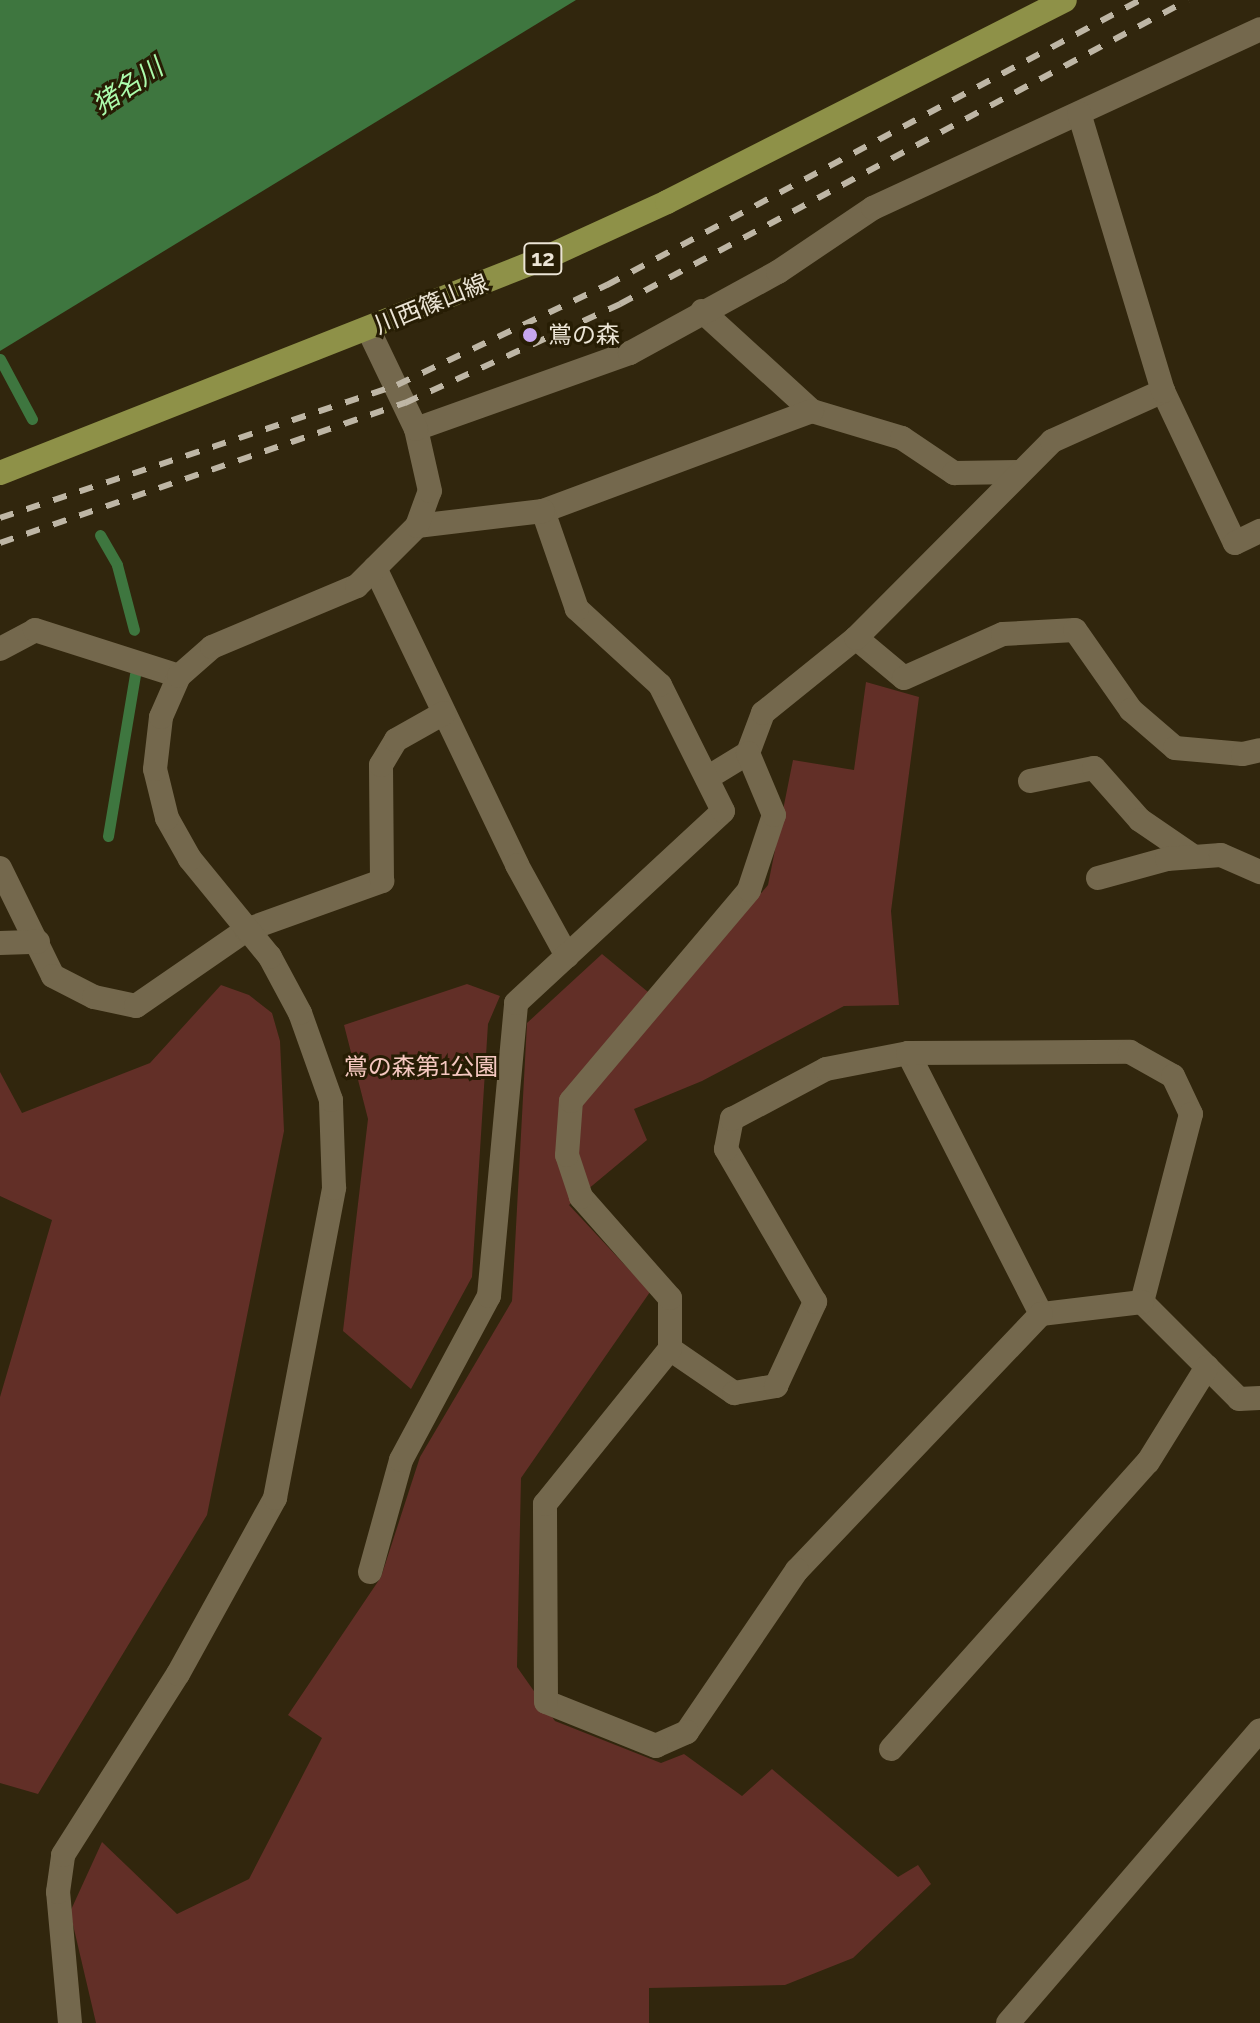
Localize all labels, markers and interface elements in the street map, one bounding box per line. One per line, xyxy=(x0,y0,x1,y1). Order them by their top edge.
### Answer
water label: 猪名川 xyxy=(87,52,169,122)
road number: 12 xyxy=(523,241,563,277)
street label: 川西篠山線 xyxy=(370,268,492,340)
place label: 鴬の森 xyxy=(548,321,620,349)
marker: 鴬の森 xyxy=(519,324,541,346)
park label: 鴬の森第1公園 xyxy=(344,1053,498,1081)

